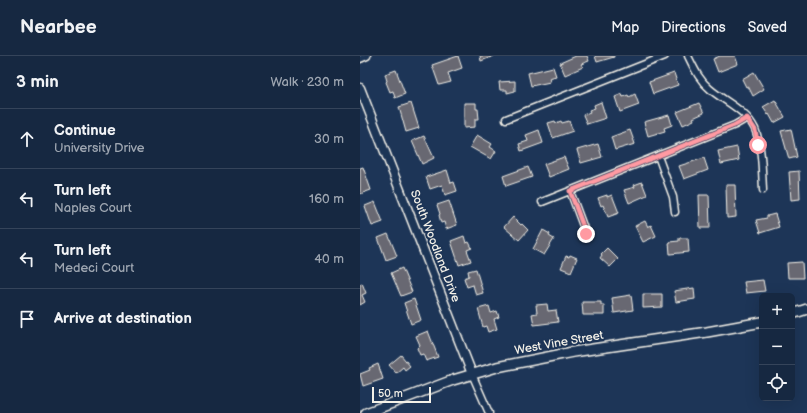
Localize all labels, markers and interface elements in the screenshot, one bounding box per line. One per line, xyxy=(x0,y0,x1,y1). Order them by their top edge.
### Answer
text: Nearbee xyxy=(20,16,97,39)
text: Map xyxy=(611,19,639,36)
text: Directions xyxy=(661,19,726,36)
text: Saved xyxy=(748,19,787,36)
text: 3 min xyxy=(16,72,59,92)
text: Walk · 230 m xyxy=(270,74,344,90)
text: Continue xyxy=(54,121,116,140)
icon: ahead xyxy=(16,128,38,150)
text: 30 m xyxy=(314,131,344,147)
route start xyxy=(749,136,767,154)
text: University Drive xyxy=(54,140,145,156)
text: Turn left xyxy=(54,181,111,200)
icon: left xyxy=(16,188,38,210)
street label: South Woodland Drive xyxy=(407,188,463,304)
text: 160 m xyxy=(309,191,344,207)
text: Naples Court xyxy=(54,200,132,216)
route end xyxy=(577,225,595,243)
text: Turn left xyxy=(54,241,111,260)
icon: left xyxy=(16,248,38,270)
text: 40 m xyxy=(314,251,344,267)
text: Medeci Court xyxy=(54,260,134,276)
map controls xyxy=(759,293,795,401)
button: + xyxy=(759,293,795,329)
icon: arrive xyxy=(16,308,38,330)
text: Arrive at destination xyxy=(54,309,192,328)
street label: West Vine Street xyxy=(513,328,605,358)
button: − xyxy=(759,329,795,365)
button: locate xyxy=(759,365,795,401)
scale bar xyxy=(372,385,431,404)
text: 50 m xyxy=(378,387,403,400)

